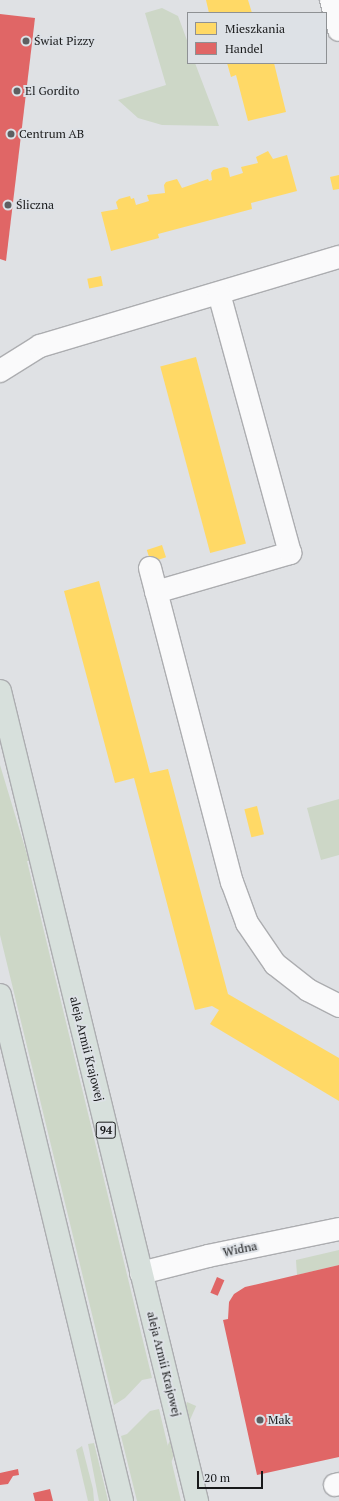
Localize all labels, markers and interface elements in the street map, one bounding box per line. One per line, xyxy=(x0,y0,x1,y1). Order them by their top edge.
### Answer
legend xyxy=(187,12,327,64)
text: Mieszkania xyxy=(225,21,285,36)
place label: Świat Pizzy xyxy=(34,34,94,48)
marker: Świat Pizzy xyxy=(21,36,31,46)
text: Handel xyxy=(225,41,263,56)
place label: El Gordito xyxy=(25,84,79,98)
marker: El Gordito xyxy=(12,86,22,96)
place label: Centrum AB xyxy=(19,127,84,141)
marker: Centrum AB xyxy=(6,129,16,139)
place label: Śliczna xyxy=(16,198,54,212)
marker: Śliczna xyxy=(3,200,13,210)
street label: aleja Armii Krajowej xyxy=(67,995,107,1103)
road number: 94 xyxy=(95,1121,117,1139)
street label: Widna xyxy=(222,1239,258,1259)
street label: aleja Armii Krajowej xyxy=(144,1310,184,1418)
place label: Mak xyxy=(268,1413,291,1427)
marker: Mak xyxy=(255,1415,265,1425)
scale bar xyxy=(199,1463,265,1489)
text: 20 m xyxy=(204,1470,230,1485)

